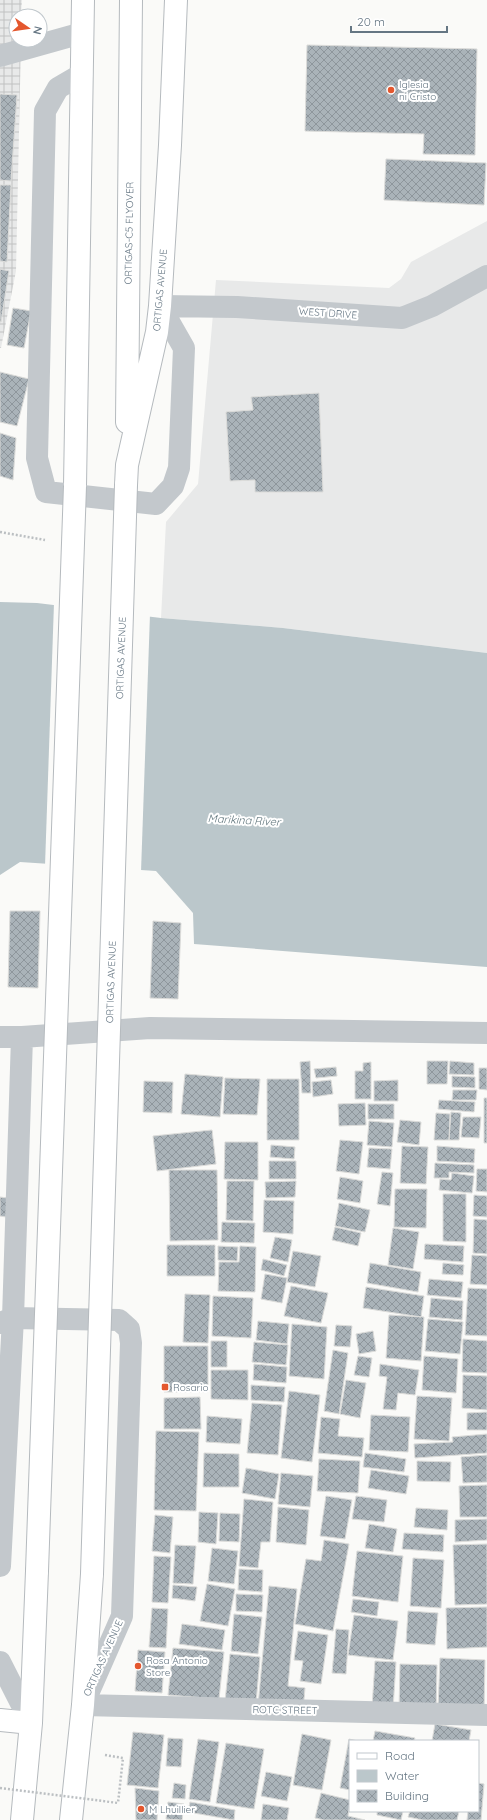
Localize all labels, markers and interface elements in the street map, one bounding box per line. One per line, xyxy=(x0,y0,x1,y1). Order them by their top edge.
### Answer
north arrow xyxy=(8,8,48,48)
scale bar xyxy=(351,8,447,34)
text: 20 m xyxy=(357,14,385,29)
text: N xyxy=(30,25,45,36)
place label: Iglesia ni Cristo xyxy=(399,78,436,103)
marker: Iglesia ni Cristo xyxy=(386,85,396,95)
street label: ORTIGAS-C5 FLYOVER xyxy=(122,181,136,284)
street label: ORTIGAS AVENUE xyxy=(150,248,170,332)
street label: WEST DRIVE xyxy=(298,304,358,322)
street label: ORTIGAS AVENUE xyxy=(113,616,129,699)
water label: Marikina River xyxy=(207,811,282,829)
street label: ORTIGAS AVENUE xyxy=(103,940,119,1023)
place label: Rosario xyxy=(173,1381,209,1394)
marker: Rosario xyxy=(160,1382,170,1392)
street label: ORTIGAS AVENUE xyxy=(80,1617,126,1698)
place label: Rosa Antonio Store xyxy=(146,1654,208,1679)
marker: Rosa Antonio Store xyxy=(133,1661,143,1671)
street label: ROTC STREET xyxy=(252,1703,318,1717)
legend xyxy=(349,1740,479,1812)
text: Road xyxy=(385,1748,415,1763)
text: Water xyxy=(385,1768,420,1783)
text: Building xyxy=(385,1788,429,1803)
place label: M Lhuillier xyxy=(149,1803,195,1816)
marker: M Lhuillier xyxy=(136,1804,146,1814)

